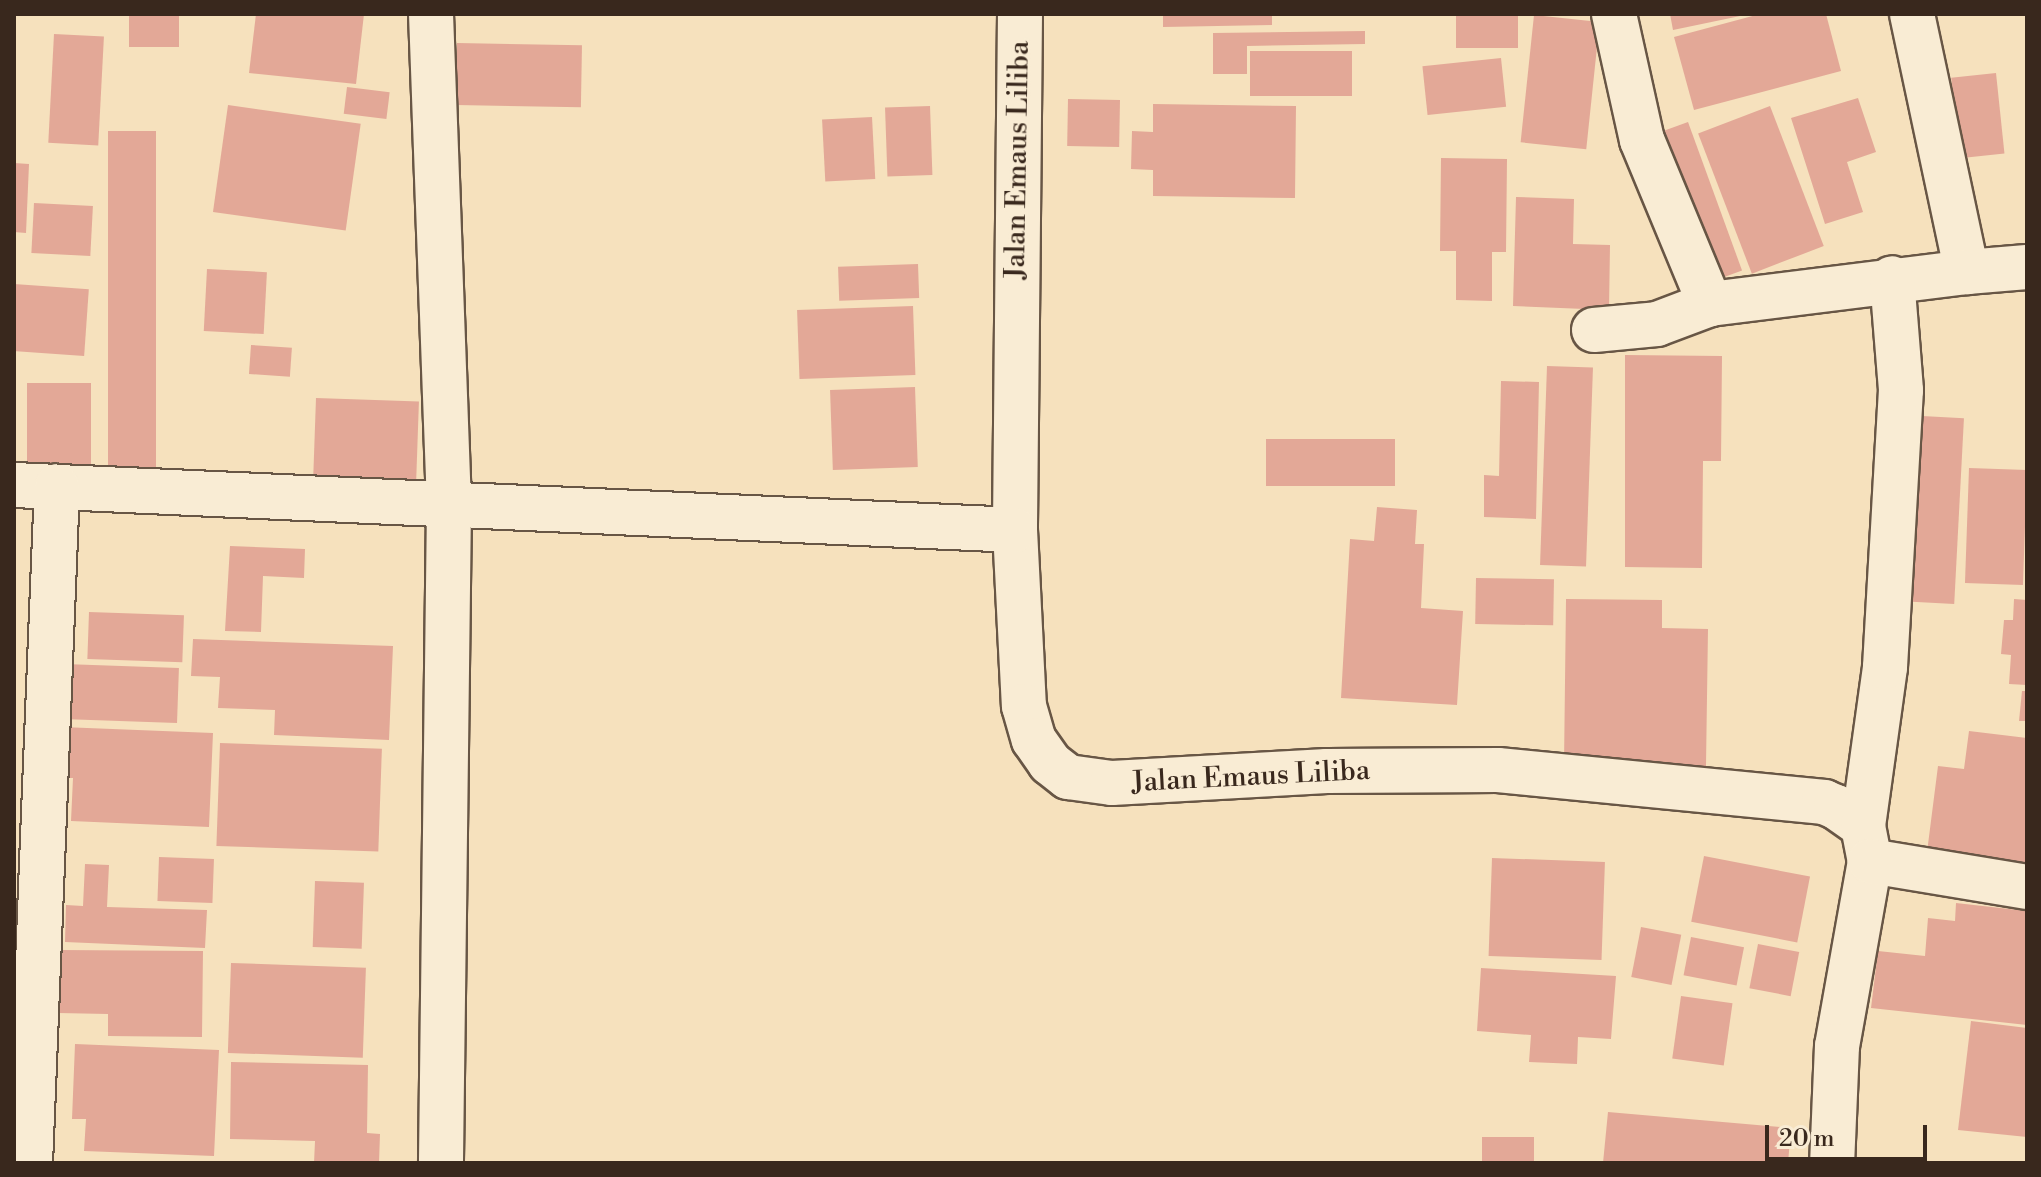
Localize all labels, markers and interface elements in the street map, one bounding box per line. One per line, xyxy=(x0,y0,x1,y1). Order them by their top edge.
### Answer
street label: Jalan Emaus Liliba xyxy=(999,41,1037,279)
street label: Jalan Emaus Liliba xyxy=(1131,754,1371,800)
scale bar xyxy=(1769,1109,1931,1159)
text: 20 m xyxy=(1779,1124,1835,1154)

